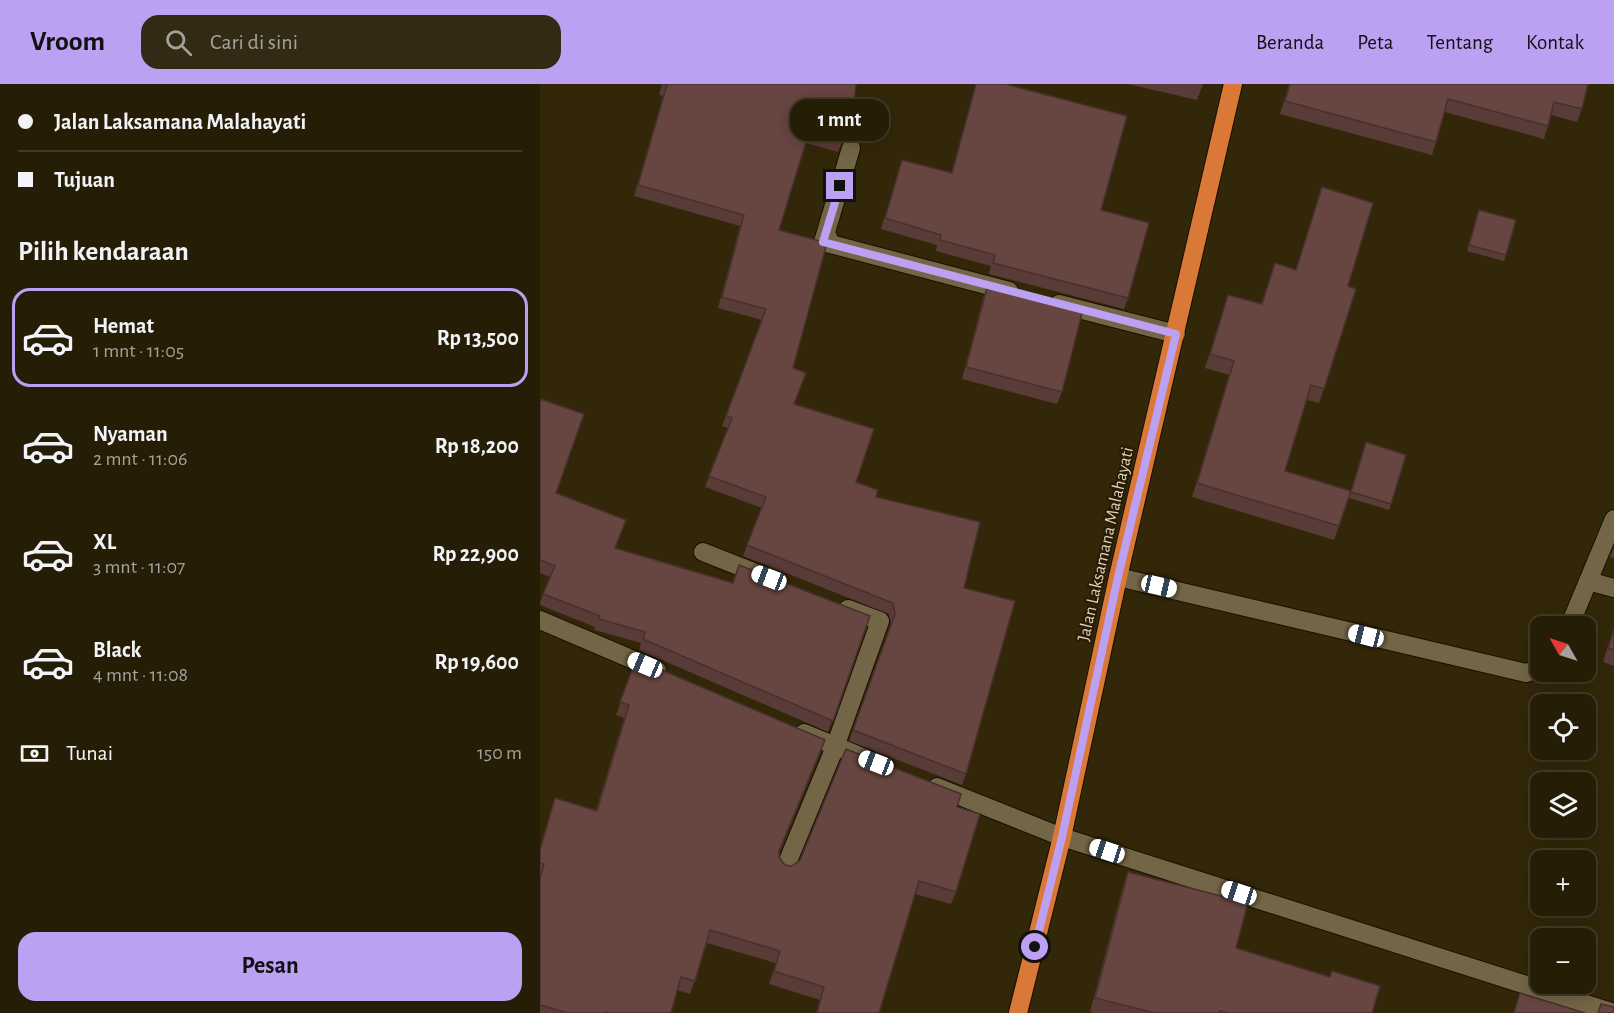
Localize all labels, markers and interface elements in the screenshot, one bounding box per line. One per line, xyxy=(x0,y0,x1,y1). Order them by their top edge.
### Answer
search box xyxy=(141,15,561,69)
icon: search xyxy=(162,26,195,59)
text: Vroom xyxy=(30,28,105,56)
text: Cari di sini xyxy=(210,31,298,53)
text: Beranda xyxy=(1256,32,1324,53)
text: Peta xyxy=(1357,32,1393,53)
text: Tentang xyxy=(1426,32,1493,53)
text: Kontak xyxy=(1526,32,1584,53)
callout: 1 mnt xyxy=(790,99,890,141)
text: 1 mnt xyxy=(818,110,861,130)
text: Jalan Laksamana Malahayati xyxy=(54,111,306,133)
text: Tujuan xyxy=(54,169,115,191)
route end xyxy=(826,172,853,199)
text: Pilih kendaraan xyxy=(18,238,189,265)
icon: car xyxy=(21,311,75,365)
text: Hemat xyxy=(93,315,154,337)
text: Rp 13,500 xyxy=(437,327,519,349)
text: 1 mnt · 11:05 xyxy=(93,341,184,361)
icon: car xyxy=(21,419,75,473)
text: Nyaman xyxy=(93,423,168,445)
text: Rp 18,200 xyxy=(435,435,519,457)
street label: Jalan Laksamana Malahayati xyxy=(1075,445,1137,643)
text: 2 mnt · 11:06 xyxy=(93,449,187,469)
icon: car xyxy=(21,527,75,581)
text: XL xyxy=(93,531,116,553)
text: Rp 22,900 xyxy=(432,543,519,565)
text: 3 mnt · 11:07 xyxy=(93,557,185,577)
car xyxy=(749,563,789,593)
car xyxy=(1139,573,1179,599)
north arrow xyxy=(1530,616,1596,682)
map controls xyxy=(1530,616,1596,994)
car xyxy=(1346,623,1386,649)
icon: car xyxy=(21,635,75,689)
text: Black xyxy=(93,639,141,661)
car xyxy=(625,650,665,680)
text: Rp 19,600 xyxy=(435,651,519,673)
text: 4 mnt · 11:08 xyxy=(93,665,188,685)
button: locate xyxy=(1530,694,1596,760)
icon: cash xyxy=(18,737,51,770)
text: Tunai xyxy=(66,742,113,764)
text: 150 m xyxy=(477,743,522,763)
car xyxy=(856,748,896,778)
button: layers xyxy=(1530,772,1596,838)
car xyxy=(1087,837,1127,865)
button: + xyxy=(1530,850,1596,916)
car xyxy=(1219,879,1259,907)
button: − xyxy=(1530,928,1596,994)
button: Pesan xyxy=(18,932,522,1001)
route start xyxy=(1021,933,1048,960)

